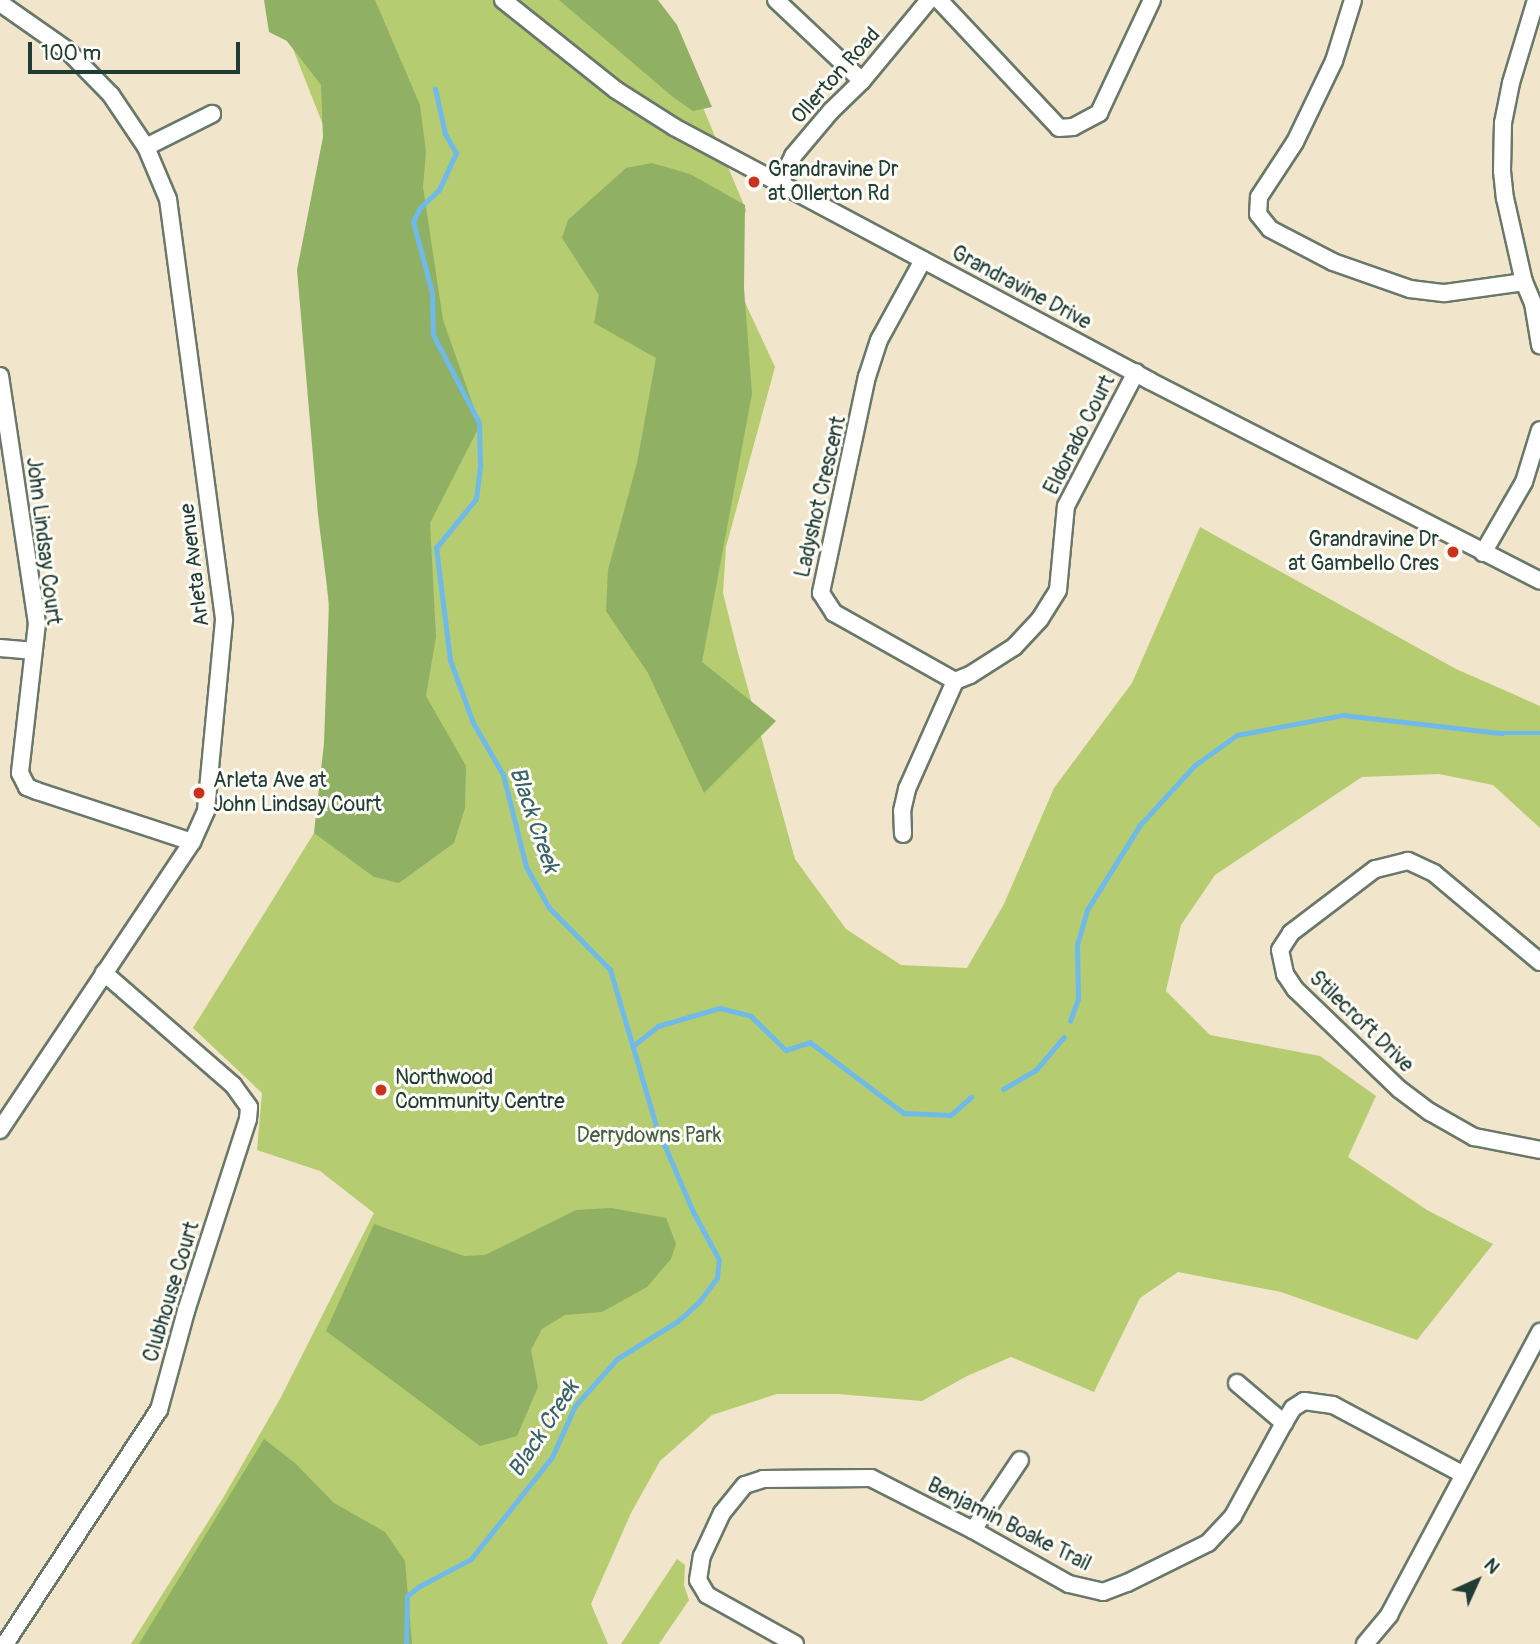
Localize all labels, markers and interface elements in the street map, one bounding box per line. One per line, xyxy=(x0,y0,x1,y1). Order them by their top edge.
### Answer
street label: Ollerton Road xyxy=(786,23,886,129)
scale bar xyxy=(32,28,243,72)
text: 100 m xyxy=(41,40,101,67)
place label: Grandravine Dr at Ollerton Rd xyxy=(768,157,898,207)
marker: Grandravine Dr at Ollerton Rd xyxy=(746,174,762,190)
street label: Grandravine Drive xyxy=(947,241,1095,335)
street label: Eldorado Court xyxy=(1039,371,1121,499)
street label: Ladyshot Crescent xyxy=(790,414,852,580)
street label: John Lindsay Court xyxy=(20,456,66,626)
street label: Arleta Avenue xyxy=(175,502,215,628)
place label: Grandravine Dr at Gambello Cres xyxy=(1288,527,1439,577)
marker: Grandravine Dr at Gambello Cres xyxy=(1445,544,1461,560)
water label: Black Creek xyxy=(503,764,565,876)
place label: Arleta Ave at John Lindsay Court xyxy=(213,768,382,818)
marker: Arleta Ave at John Lindsay Court xyxy=(191,785,207,801)
street label: Stilecroft Drive xyxy=(1304,966,1418,1078)
place label: Northwood Community Centre xyxy=(395,1065,565,1115)
marker: Northwood Community Centre xyxy=(373,1082,389,1098)
park label: Derrydowns Park xyxy=(577,1123,721,1149)
street label: Clubhouse Court xyxy=(139,1219,205,1365)
water label: Black Creek xyxy=(503,1375,585,1483)
street label: Benjamin Boake Trail xyxy=(923,1473,1095,1577)
north arrow xyxy=(1442,1546,1512,1616)
text: N xyxy=(1479,1553,1505,1579)

